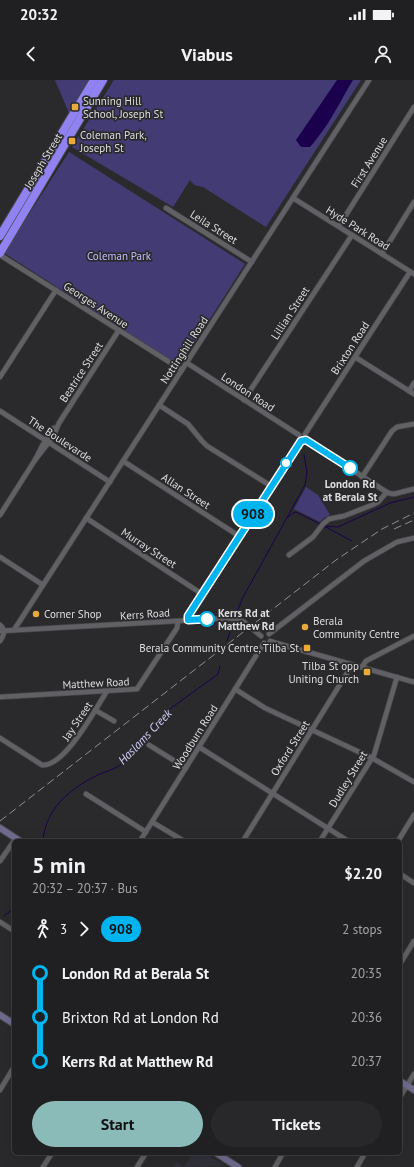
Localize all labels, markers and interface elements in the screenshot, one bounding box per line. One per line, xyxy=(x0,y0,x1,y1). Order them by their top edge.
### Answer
text: 20:32 xyxy=(20,5,58,24)
icon: back xyxy=(20,43,42,65)
text: Viabus xyxy=(181,43,233,66)
icon: person xyxy=(372,43,394,65)
place label: Sunning Hill School, Joseph St xyxy=(83,94,163,121)
marker: Sunning Hill School, Joseph St xyxy=(70,102,80,112)
place label: Coleman Park, Joseph St xyxy=(79,128,147,155)
street label: Joseph Street xyxy=(20,130,65,192)
street label: First Avenue xyxy=(348,133,390,190)
marker: Coleman Park, Joseph St xyxy=(67,136,77,146)
street label: Hyde Park Road xyxy=(323,203,393,253)
street label: Leila Street xyxy=(188,207,241,247)
park label: Coleman Park xyxy=(87,249,152,263)
street label: Georges Avenue xyxy=(61,279,132,331)
street label: Lillian Street xyxy=(268,284,312,342)
street label: Nottinghill Road xyxy=(157,314,211,386)
street label: Brixton Road xyxy=(328,319,372,377)
street label: Beatrice Street xyxy=(56,339,106,405)
street label: London Road xyxy=(219,370,277,415)
street label: The Boulevarde xyxy=(25,413,95,465)
unlabelled marker xyxy=(280,457,292,469)
marker: London Rd at Berala St xyxy=(342,460,358,476)
street label: Allan Street xyxy=(159,470,213,512)
place label: London Rd at Berala St xyxy=(323,477,377,504)
line badge: 908 xyxy=(230,501,276,527)
text: 908 xyxy=(241,505,265,523)
street label: Murray Street xyxy=(119,525,180,571)
street label: Kerrs Road xyxy=(120,605,171,623)
place label: Kerrs Rd at Matthew Rd xyxy=(218,606,274,633)
place label: Corner Shop xyxy=(44,607,102,621)
marker: Corner Shop xyxy=(31,609,41,619)
marker: Kerrs Rd at Matthew Rd xyxy=(199,611,215,627)
place label: Berala Community Centre xyxy=(313,614,400,641)
marker: Berala Community Centre xyxy=(300,622,310,632)
place label: Berala Community Centre, Tilba St xyxy=(139,641,299,655)
marker: Berala Community Centre, Tilba St xyxy=(302,643,312,653)
place label: Tilba St opp Uniting Church xyxy=(288,659,359,686)
marker: Tilba St opp Uniting Church xyxy=(362,667,372,677)
street label: Matthew Road xyxy=(62,674,130,692)
street label: Jay Street xyxy=(58,698,95,744)
street label: Woodburn Road xyxy=(169,702,221,772)
water label: Haslams Creek xyxy=(115,705,175,767)
street label: Oxford Street xyxy=(267,717,313,778)
street label: Dudley Street xyxy=(326,748,370,810)
text: 5 min xyxy=(32,851,86,879)
text: $2.20 xyxy=(344,864,382,883)
text: 20:32 – 20:37 · Bus xyxy=(32,880,138,897)
icon: walk xyxy=(32,918,54,940)
icon: forward xyxy=(73,918,95,940)
text: 908 xyxy=(109,920,133,938)
text: 3 xyxy=(60,921,67,938)
text: 2 stops xyxy=(342,921,382,938)
text: London Rd at Berala St xyxy=(62,964,209,983)
text: 20:35 xyxy=(351,965,382,982)
text: Brixton Rd at London Rd xyxy=(62,1008,219,1027)
text: 20:36 xyxy=(351,1009,382,1026)
text: Kerrs Rd at Matthew Rd xyxy=(62,1052,213,1071)
text: 20:37 xyxy=(351,1053,382,1070)
button: Start xyxy=(32,1101,203,1147)
button: Tickets xyxy=(211,1101,382,1147)

